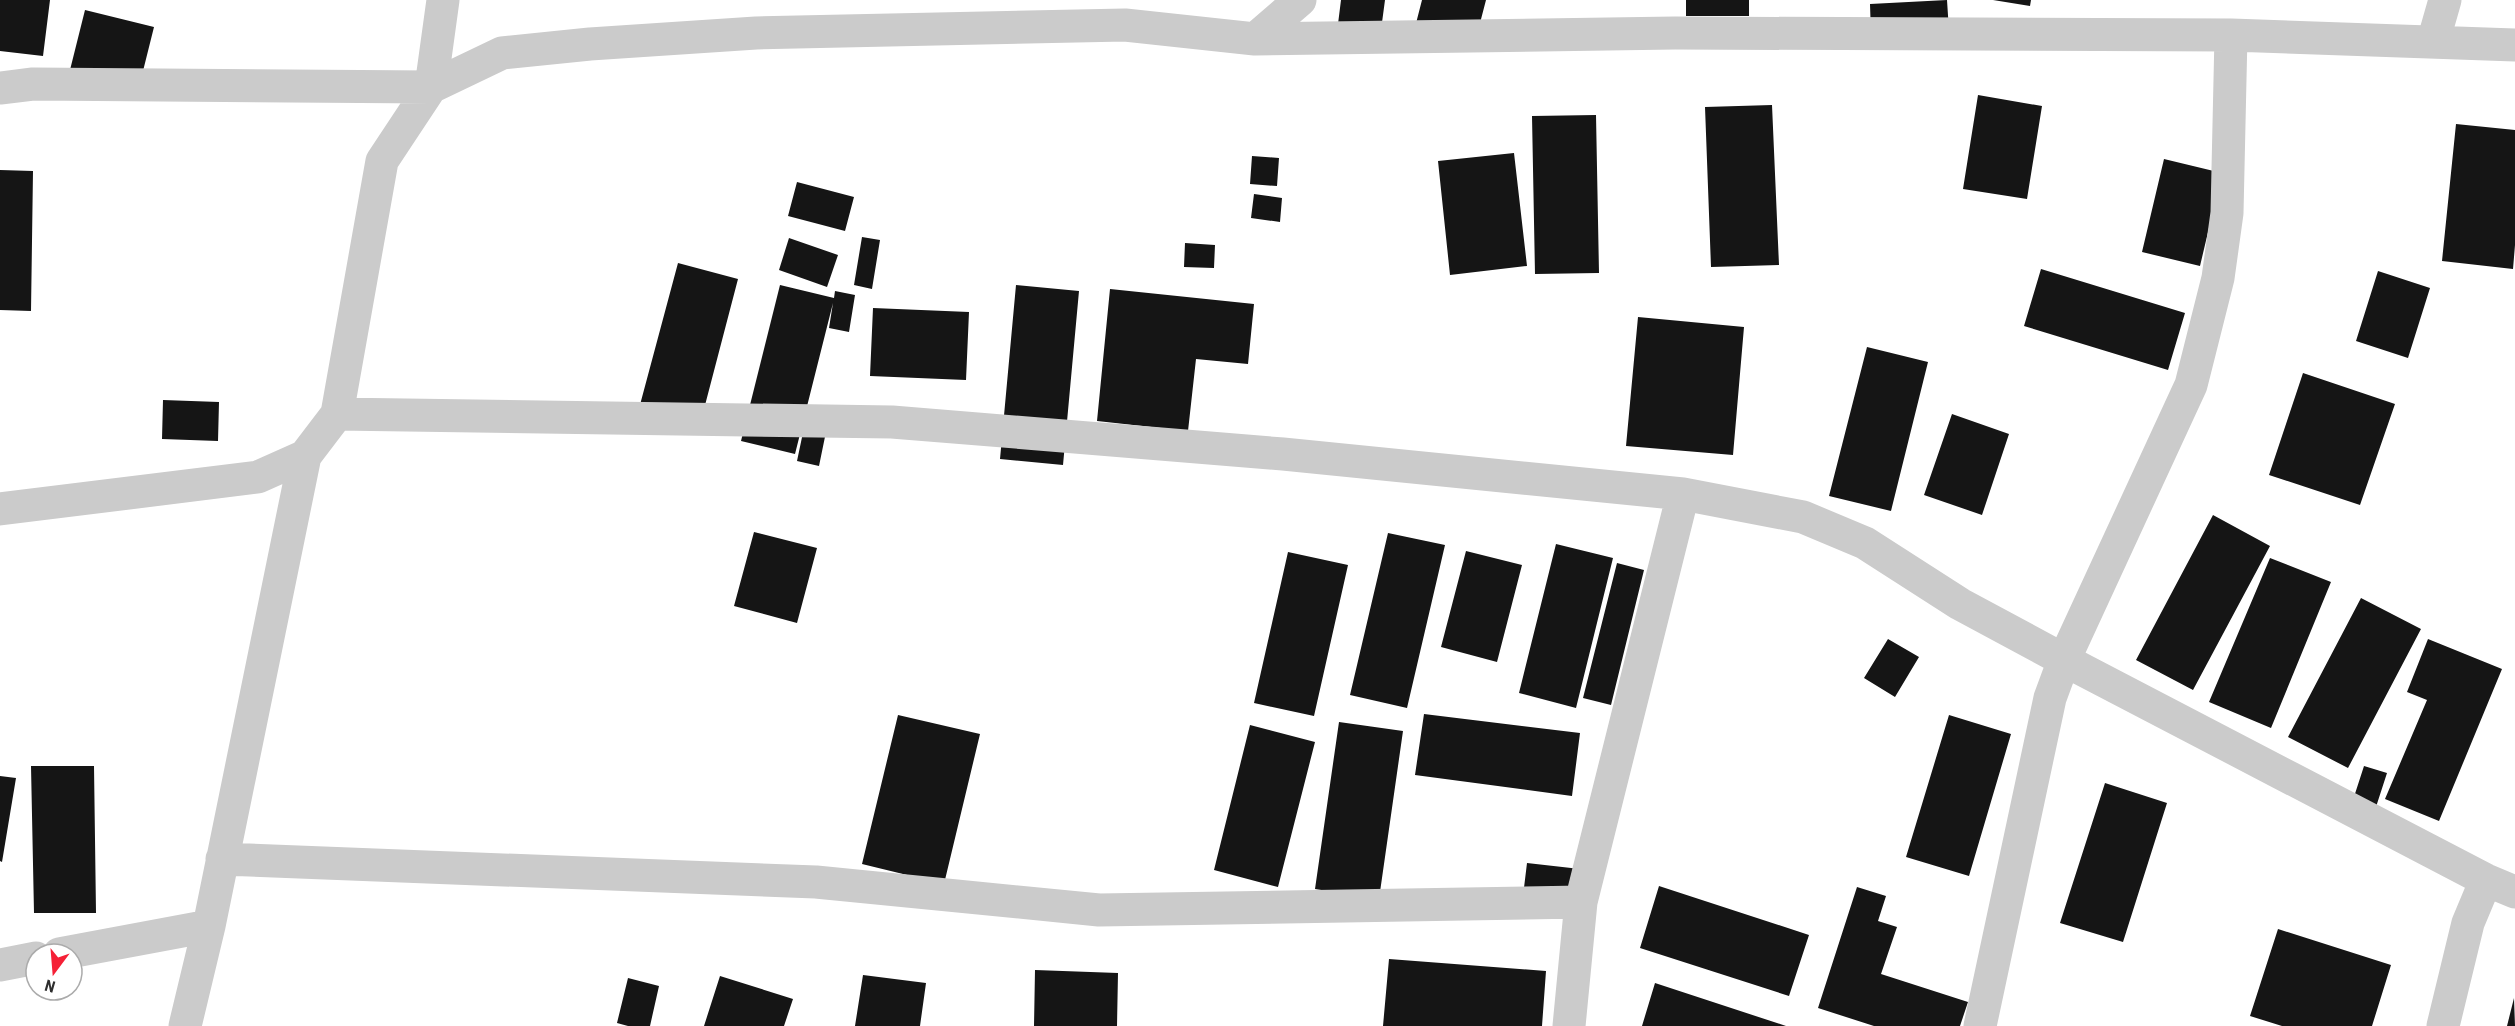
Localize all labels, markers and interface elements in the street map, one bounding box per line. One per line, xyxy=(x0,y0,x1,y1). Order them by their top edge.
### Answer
north arrow xyxy=(24,942,84,1002)
text: N xyxy=(43,975,57,996)

